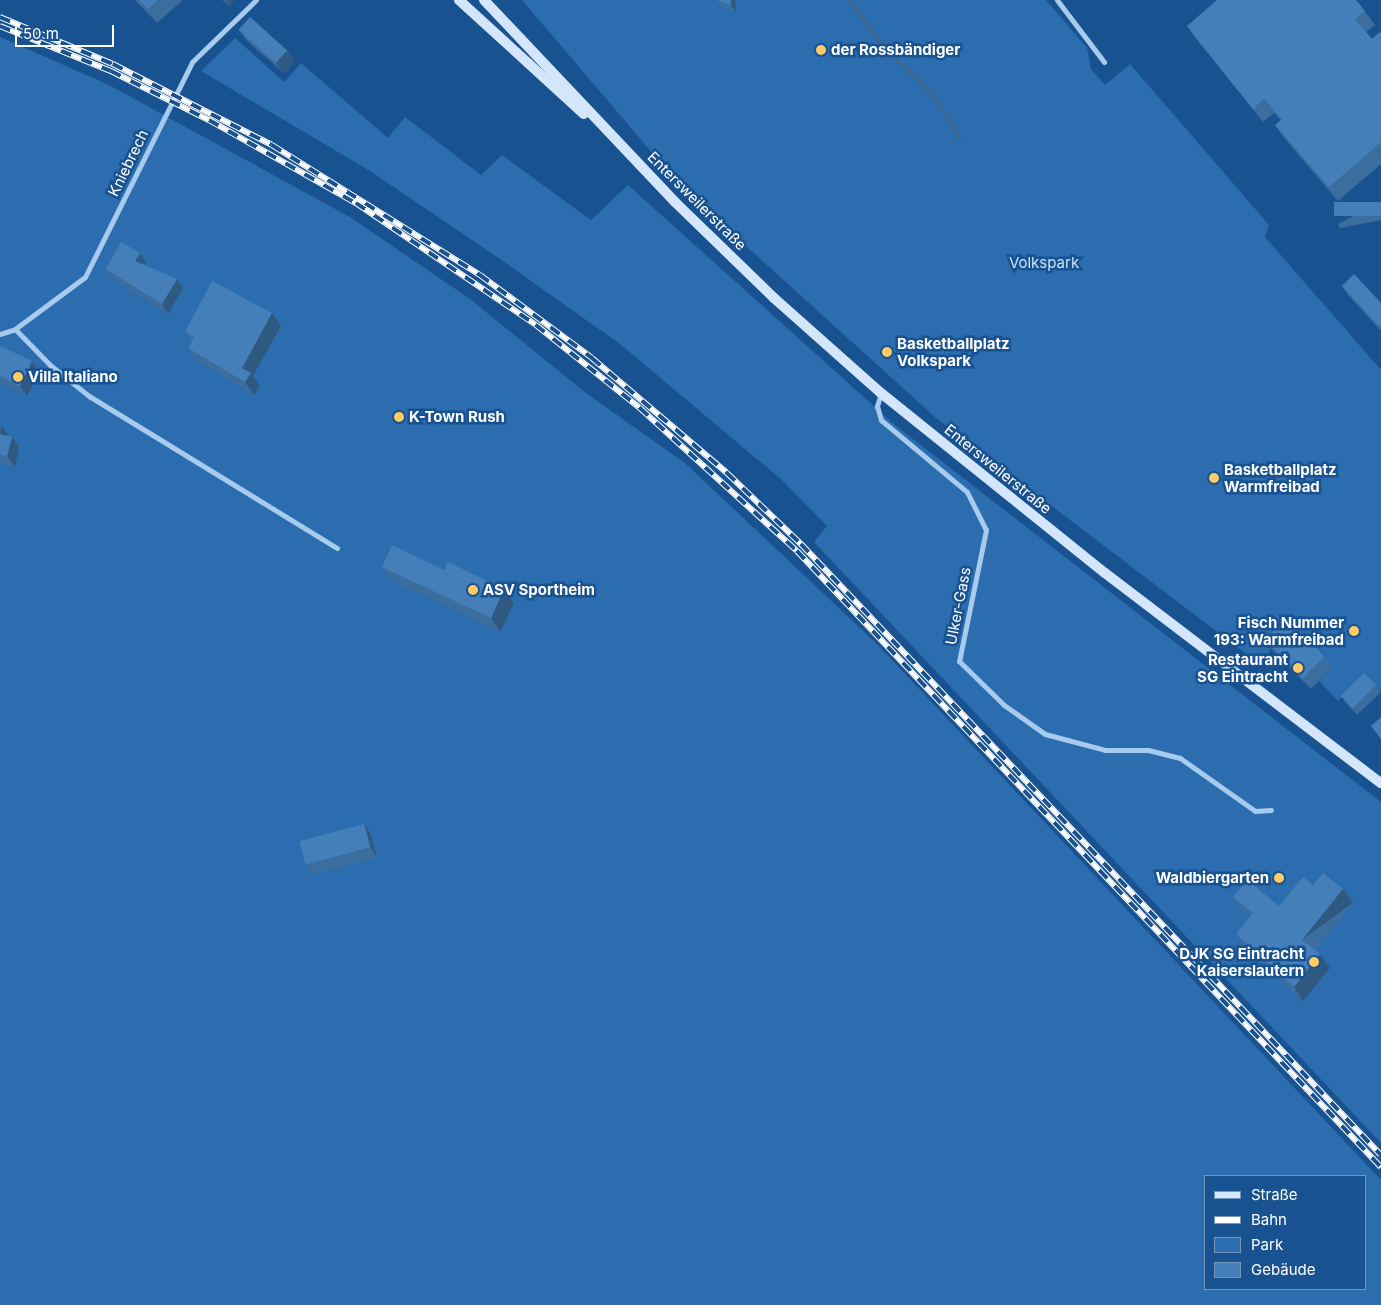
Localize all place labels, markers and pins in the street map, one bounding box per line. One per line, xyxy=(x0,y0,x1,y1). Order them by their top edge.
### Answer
place label: der Rossbändiger xyxy=(831,41,960,59)
marker: der Rossbändiger xyxy=(815,44,827,56)
place label: Basketballplatz Volkspark xyxy=(897,334,1010,369)
marker: Basketballplatz Volkspark xyxy=(881,346,893,358)
place label: Villa Italiano xyxy=(28,368,118,386)
marker: Villa Italiano xyxy=(12,371,24,383)
place label: K-Town Rush xyxy=(409,408,505,426)
marker: K-Town Rush xyxy=(393,411,405,423)
place label: Basketballplatz Warmfreibad xyxy=(1224,460,1337,495)
marker: Basketballplatz Warmfreibad xyxy=(1208,472,1220,484)
place label: ASV Sportheim xyxy=(483,581,595,599)
marker: ASV Sportheim xyxy=(467,584,479,596)
place label: Fisch Nummer 193: Warmfreibad xyxy=(1214,613,1344,648)
marker: Fisch Nummer 193: Warmfreibad xyxy=(1348,625,1360,637)
place label: Restaurant SG Eintracht xyxy=(1197,650,1288,685)
marker: Restaurant SG Eintracht xyxy=(1292,662,1304,674)
place label: Waldbiergarten xyxy=(1156,869,1269,887)
marker: Waldbiergarten xyxy=(1273,872,1285,884)
place label: DJK SG Eintracht Kaiserslautern xyxy=(1179,944,1304,979)
marker: DJK SG Eintracht Kaiserslautern xyxy=(1308,956,1320,968)

